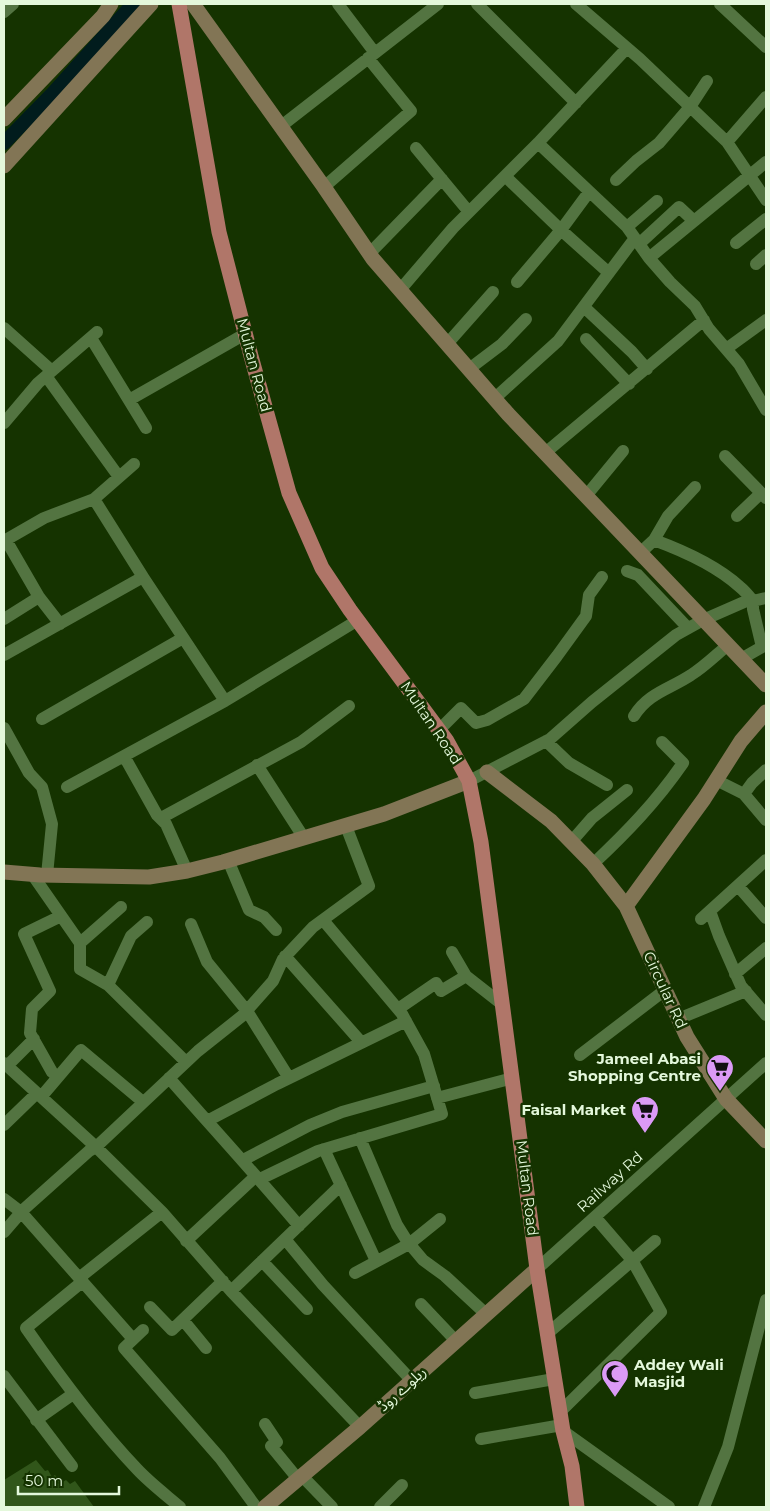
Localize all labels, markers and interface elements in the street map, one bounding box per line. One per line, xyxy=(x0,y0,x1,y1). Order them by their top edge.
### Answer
street label: Multan Road xyxy=(233,316,276,414)
street label: Multan Road xyxy=(397,678,466,768)
street label: Circular Rd xyxy=(639,948,692,1031)
place label: Jameel Abasi Shopping Centre xyxy=(568,1049,701,1085)
supermarket icon: Jameel Abasi Shopping Centre xyxy=(705,1053,735,1092)
supermarket icon: Faisal Market xyxy=(630,1095,660,1134)
place label: Faisal Market xyxy=(521,1100,626,1119)
street label: Multan Road xyxy=(512,1139,543,1237)
street label: Railway Rd xyxy=(573,1147,647,1216)
place label: Addey Wali Masjid xyxy=(633,1355,724,1391)
mosque icon: Addey Wali Masjid xyxy=(600,1359,630,1398)
street label: ریلوے روڈ xyxy=(374,1362,430,1415)
scale bar xyxy=(18,1464,119,1496)
text: 50 m xyxy=(25,1471,63,1490)

